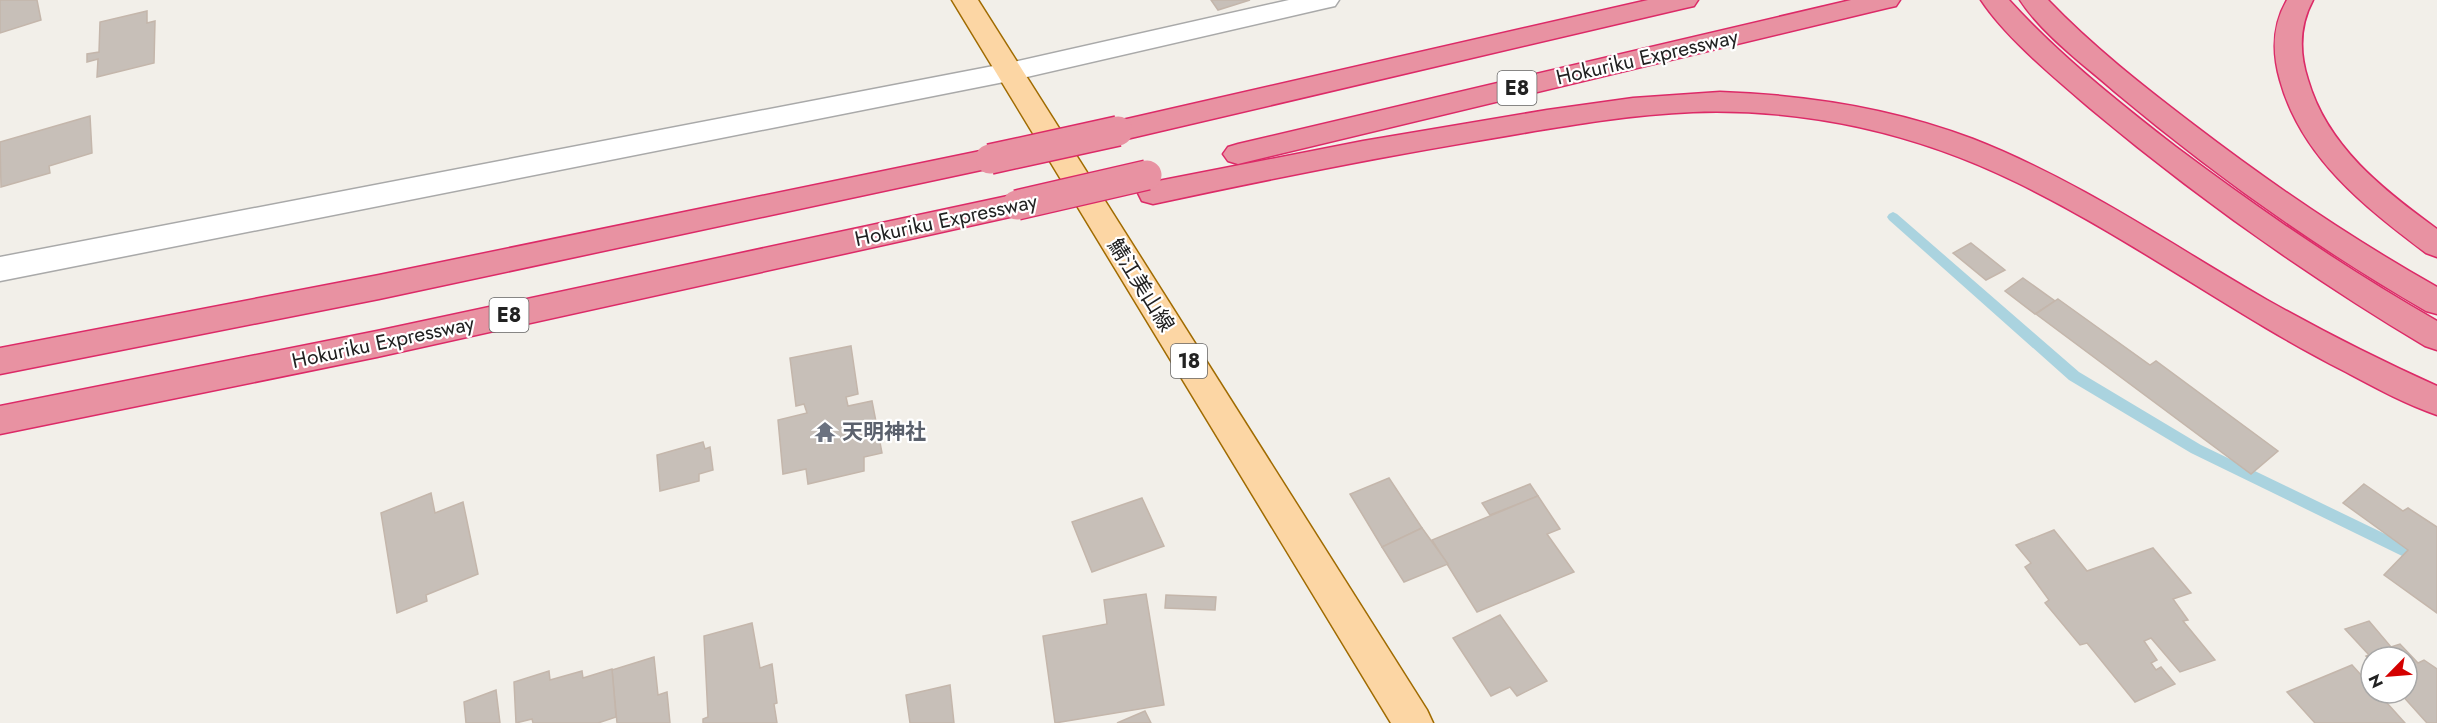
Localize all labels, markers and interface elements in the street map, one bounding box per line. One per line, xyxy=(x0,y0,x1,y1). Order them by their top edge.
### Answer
street label: Hokuriku Expressway xyxy=(1553,21,1742,93)
road number: E8 xyxy=(1498,71,1537,105)
street label: Hokuriku Expressway xyxy=(852,186,1041,254)
street label: 鯖江美山線 xyxy=(1100,233,1182,337)
road number: E8 xyxy=(490,298,528,332)
street label: Hokuriku Expressway xyxy=(289,308,478,376)
road number: 18 xyxy=(1171,344,1207,378)
place label: 天明神社 xyxy=(842,417,926,447)
temple icon: 天明神社 xyxy=(813,420,837,444)
north arrow xyxy=(2359,645,2419,705)
text: N xyxy=(2363,671,2389,692)

